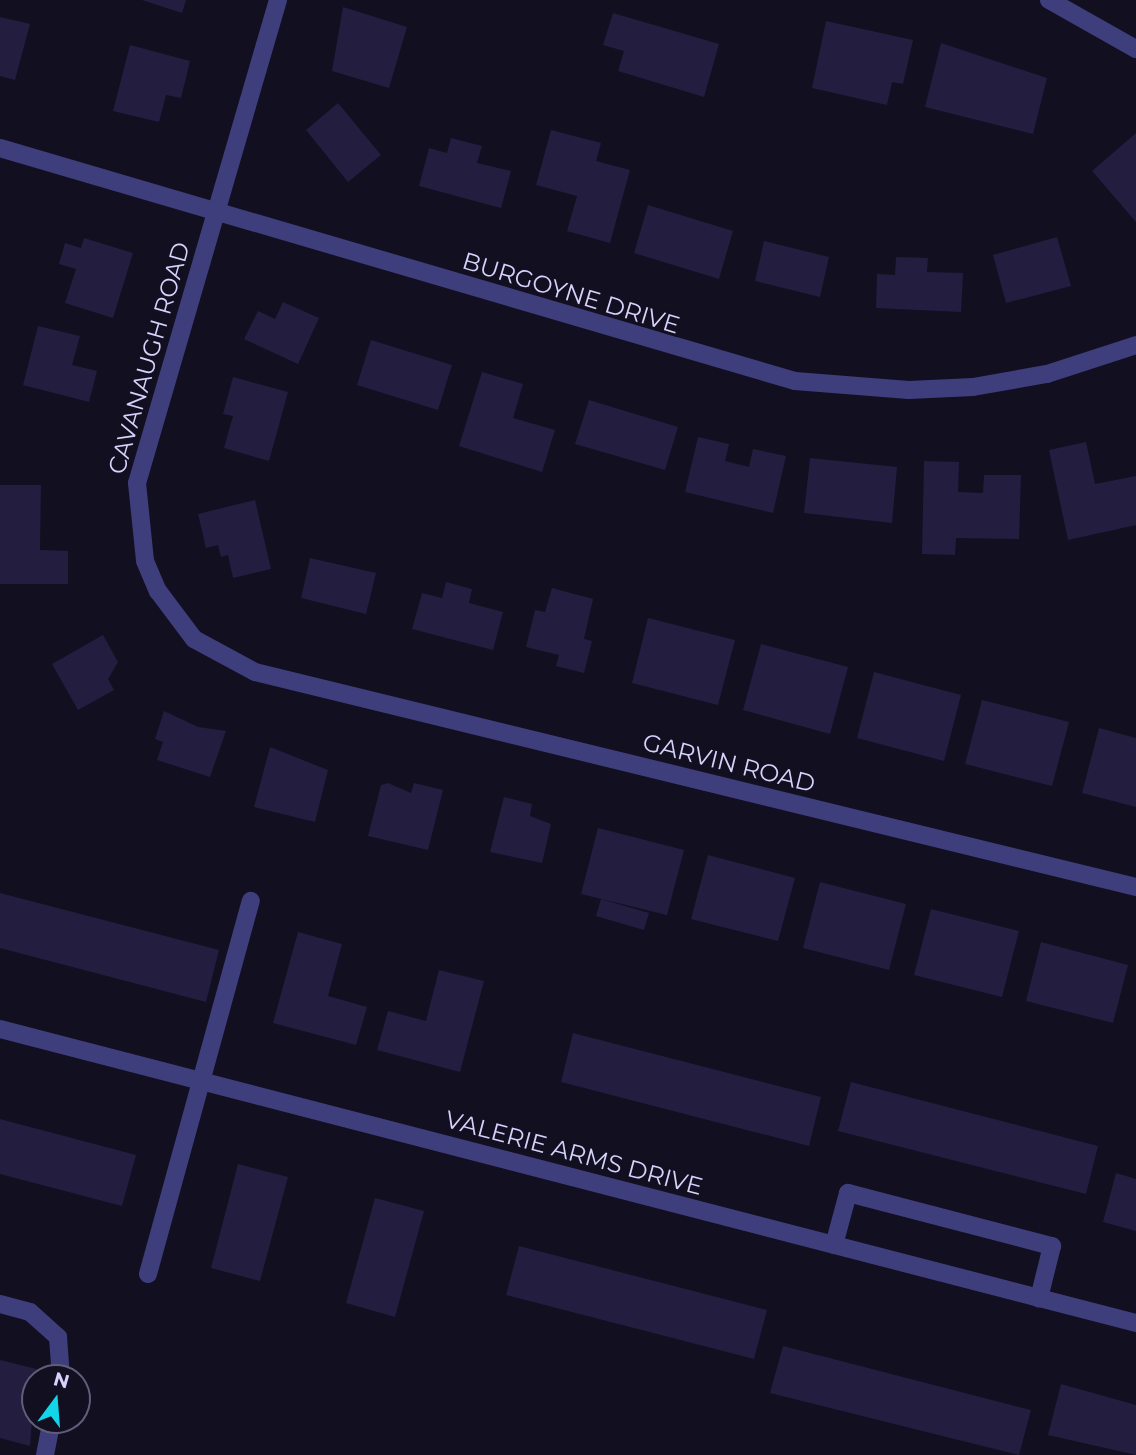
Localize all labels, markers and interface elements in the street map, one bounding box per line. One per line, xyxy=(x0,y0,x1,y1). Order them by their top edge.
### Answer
street label: CAVANAUGH ROAD xyxy=(102,239,196,477)
street label: BURGOYNE DRIVE xyxy=(459,246,683,340)
street label: GARVIN ROAD xyxy=(640,728,818,798)
street label: VALERIE ARMS DRIVE xyxy=(442,1105,706,1201)
north arrow xyxy=(21,1364,91,1434)
text: N xyxy=(51,1367,72,1393)

